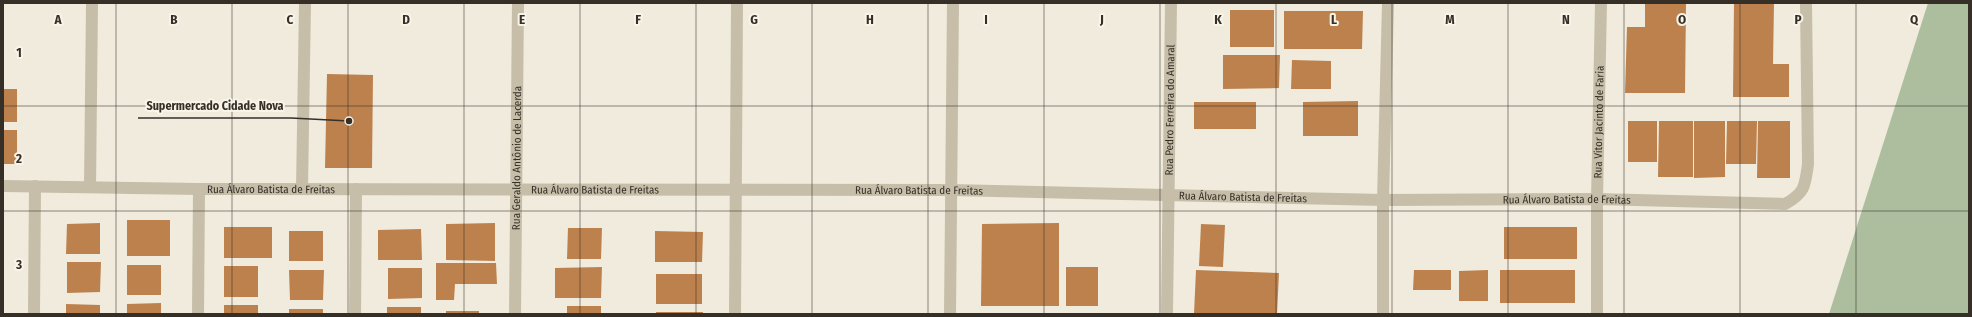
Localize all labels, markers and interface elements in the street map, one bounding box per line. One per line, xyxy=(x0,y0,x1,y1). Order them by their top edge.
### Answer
text: A xyxy=(53,12,62,27)
text: B xyxy=(170,12,178,27)
text: C xyxy=(287,12,294,27)
text: D xyxy=(402,12,410,27)
text: E xyxy=(519,12,525,27)
text: F xyxy=(635,12,641,27)
text: G xyxy=(750,12,758,27)
text: H xyxy=(866,12,874,27)
text: I xyxy=(984,12,988,27)
text: J xyxy=(1099,12,1104,27)
text: K xyxy=(1214,12,1222,27)
text: L xyxy=(1331,12,1337,27)
text: M xyxy=(1445,12,1455,27)
text: N xyxy=(1562,12,1570,27)
text: O xyxy=(1678,12,1686,27)
text: P xyxy=(1794,12,1802,27)
text: Q xyxy=(1910,12,1919,27)
street label: Rua Pedro Ferreira do Amaral xyxy=(1163,44,1177,176)
text: 1 xyxy=(16,45,22,60)
street label: Rua Vitor Jacinto de Faria xyxy=(1591,65,1607,179)
street label: Rua Geraldo Antônio de Lacerda xyxy=(510,86,524,230)
callout: Supermercado Cidade Nova xyxy=(138,94,291,118)
text: Supermercado Cidade Nova xyxy=(146,99,284,113)
text: 2 xyxy=(15,151,22,166)
street label: Rua Álvaro Batista de Freitas xyxy=(207,182,335,196)
street label: Rua Álvaro Batista de Freitas xyxy=(531,182,659,197)
street label: Rua Álvaro Batista de Freitas xyxy=(855,183,983,198)
street label: Rua Álvaro Batista de Freitas xyxy=(1179,189,1307,205)
street label: Rua Álvaro Batista de Freitas xyxy=(1503,192,1631,207)
text: 3 xyxy=(15,257,22,272)

